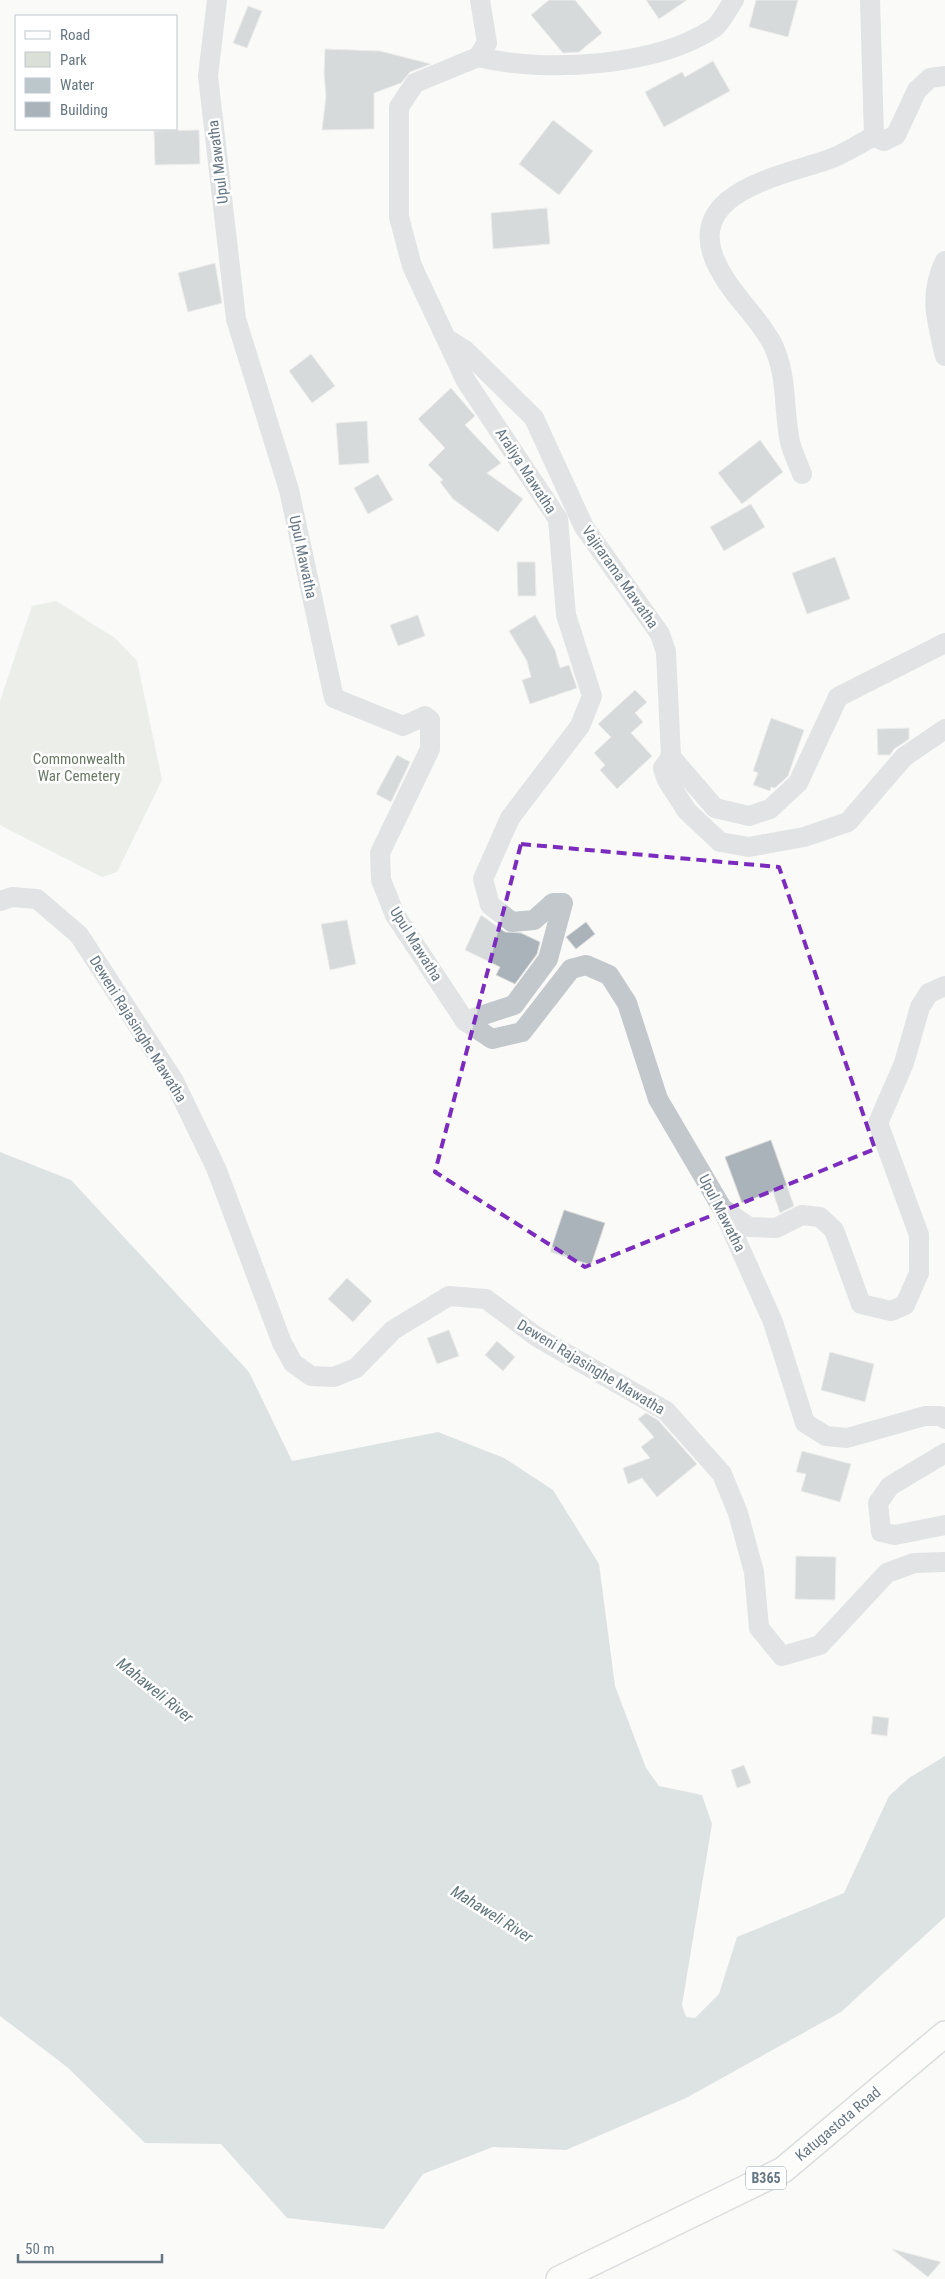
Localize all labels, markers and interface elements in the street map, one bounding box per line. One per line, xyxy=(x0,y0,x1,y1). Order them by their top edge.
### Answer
legend xyxy=(15,15,178,130)
text: Road xyxy=(60,26,90,44)
text: Park xyxy=(60,51,87,69)
text: Water xyxy=(60,76,95,94)
text: Building xyxy=(60,101,108,119)
street label: Upul Mawatha xyxy=(204,119,232,205)
street label: Araliya Mawatha xyxy=(492,425,560,517)
street label: Upul Mawatha xyxy=(285,514,321,600)
street label: Vajirarama Mawatha xyxy=(578,522,662,632)
park label: Commonwealth War Cemetery xyxy=(33,750,125,785)
street label: Upul Mawatha xyxy=(386,903,446,985)
street label: Deweni Rajasinghe Mawatha xyxy=(86,952,190,1106)
street label: Upul Mawatha xyxy=(695,1171,749,1255)
street label: Deweni Rajasinghe Mawatha xyxy=(514,1316,668,1418)
water label: Mahaweli River xyxy=(113,1653,198,1727)
water label: Mahaweli River xyxy=(448,1881,537,1947)
street label: Katugastota Road xyxy=(792,2083,884,2165)
road number: B365 xyxy=(746,2166,786,2190)
scale bar xyxy=(18,2232,161,2264)
text: 50 m xyxy=(25,2240,55,2258)

